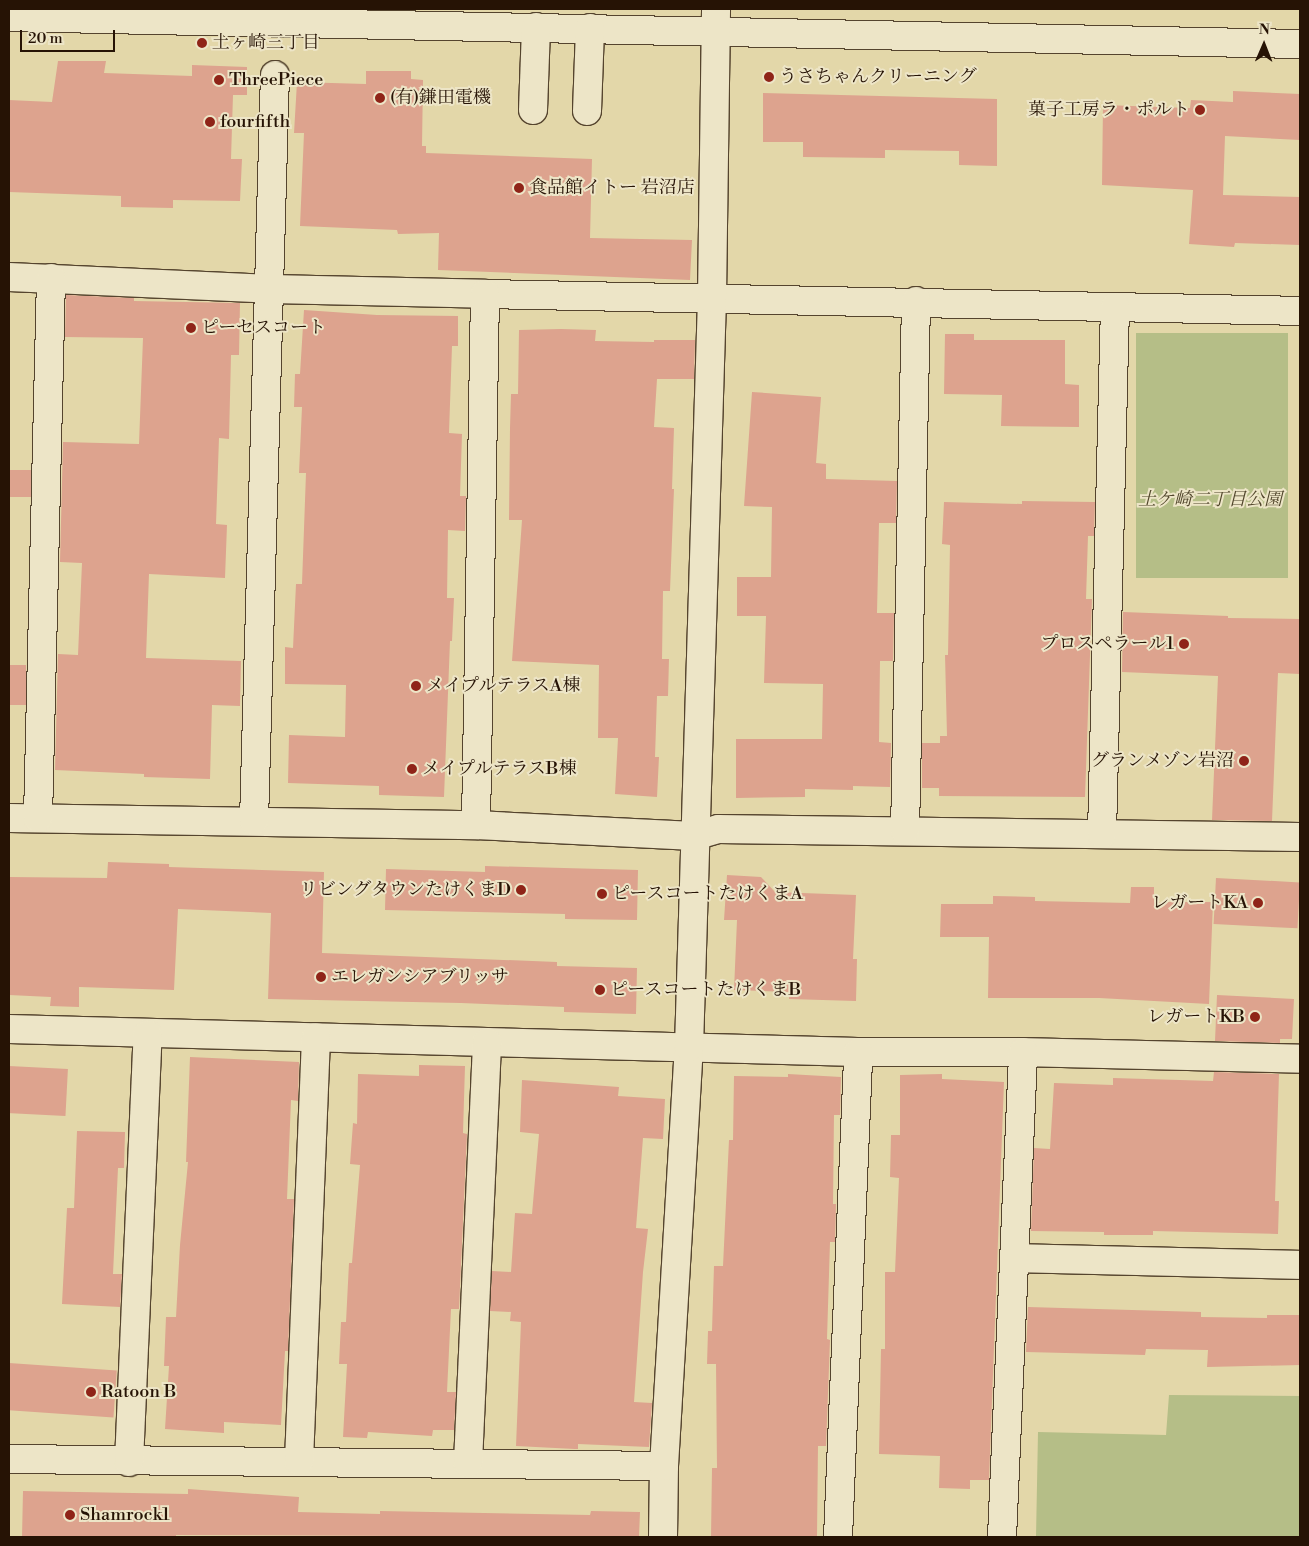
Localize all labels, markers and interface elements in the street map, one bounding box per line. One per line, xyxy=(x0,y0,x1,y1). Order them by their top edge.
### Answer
scale bar xyxy=(22,20,118,52)
north arrow xyxy=(1239,20,1289,70)
text: N xyxy=(1259,21,1270,39)
text: 20 m xyxy=(28,29,63,48)
place label: 土ヶ崎三丁目 xyxy=(212,32,320,54)
marker: 土ヶ崎三丁目 xyxy=(196,37,208,49)
place label: うさちゃんクリーニング xyxy=(779,66,977,88)
place label: ThreePiece xyxy=(229,69,323,91)
marker: うさちゃんクリーニング xyxy=(763,71,775,83)
marker: ThreePiece xyxy=(213,74,225,86)
place label: (有)鎌田電機 xyxy=(390,87,491,109)
marker: (有)鎌田電機 xyxy=(374,92,386,104)
place label: 菓子工房ラ・ポルト xyxy=(1028,99,1190,121)
marker: 菓子工房ラ・ポルト xyxy=(1194,104,1206,116)
place label: fourfifth xyxy=(220,111,290,133)
marker: fourfifth xyxy=(204,116,216,128)
place label: 食品館イトー 岩沼店 xyxy=(529,177,695,199)
marker: 食品館イトー 岩沼店 xyxy=(513,182,525,194)
place label: ピーセスコート xyxy=(201,317,326,339)
marker: ピーセスコート xyxy=(185,322,197,334)
park label: 土ケ崎二丁目公園 xyxy=(1138,489,1282,511)
place label: プロスペラール1 xyxy=(1040,633,1174,655)
marker: プロスペラール1 xyxy=(1178,638,1190,650)
place label: メイプルテラスA棟 xyxy=(426,675,582,697)
marker: メイプルテラスA棟 xyxy=(410,680,422,692)
place label: グランメゾン岩沼 xyxy=(1090,750,1234,772)
marker: グランメゾン岩沼 xyxy=(1238,755,1250,767)
place label: メイプルテラスB棟 xyxy=(422,758,579,780)
marker: メイプルテラスB棟 xyxy=(406,763,418,775)
place label: リビングタウンたけくまD xyxy=(299,879,511,901)
place label: ピースコートたけくまA xyxy=(612,883,804,905)
marker: リビングタウンたけくまD xyxy=(515,884,527,896)
marker: ピースコートたけくまA xyxy=(596,888,608,900)
place label: レガートKA xyxy=(1151,892,1248,914)
marker: レガートKA xyxy=(1252,897,1264,909)
place label: エレガンシアブリッサ xyxy=(331,966,511,988)
marker: エレガンシアブリッサ xyxy=(315,971,327,983)
place label: ピースコートたけくまB xyxy=(610,979,802,1001)
marker: ピースコートたけくまB xyxy=(594,984,606,996)
place label: レガートKB xyxy=(1147,1006,1245,1028)
marker: レガートKB xyxy=(1249,1011,1261,1023)
place label: Ratoon B xyxy=(101,1381,176,1403)
marker: Ratoon B xyxy=(85,1386,97,1398)
place label: Shamrock1 xyxy=(80,1504,170,1526)
marker: Shamrock1 xyxy=(64,1509,76,1521)

